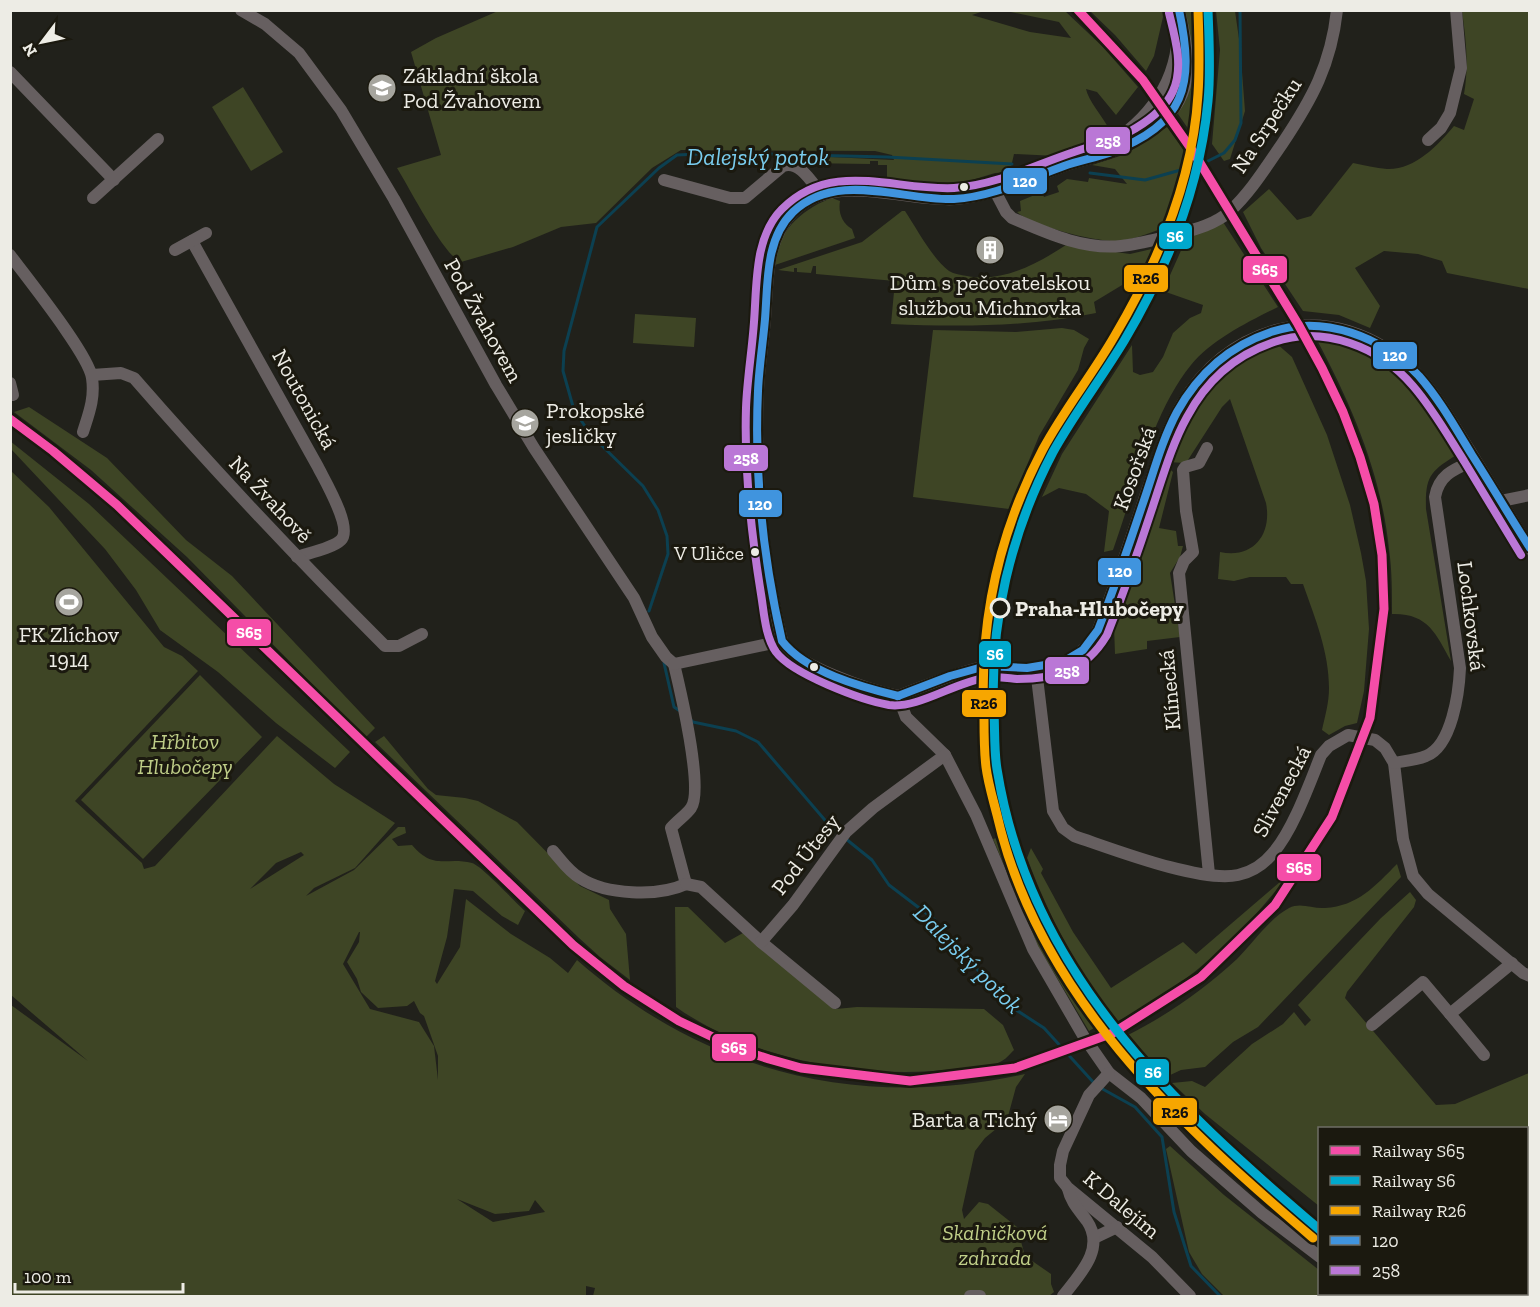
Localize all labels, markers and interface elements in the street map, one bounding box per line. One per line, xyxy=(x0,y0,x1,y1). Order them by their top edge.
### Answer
north arrow xyxy=(12,12,72,72)
text: N xyxy=(18,39,41,60)
place label: Základní škola Pod Žvahovem xyxy=(403,62,541,114)
school or university icon: Základní škola Pod Žvahovem xyxy=(366,72,398,104)
street label: Na Srpečku xyxy=(1225,72,1308,178)
line badge: 258 xyxy=(1085,126,1131,155)
text: 258 xyxy=(1095,132,1121,151)
water label: Dalejský potok xyxy=(687,142,829,171)
line badge: 120 xyxy=(1002,167,1048,195)
text: 120 xyxy=(1013,172,1037,191)
unlabelled marker xyxy=(958,181,970,193)
line badge: S6 xyxy=(1158,222,1193,250)
text: S6 xyxy=(1166,227,1184,246)
building icon: Dům s pečovatelskou službou Michnovka xyxy=(974,234,1006,266)
street label: Pod Žvahovem xyxy=(438,253,529,387)
line badge: S65 xyxy=(1242,255,1288,284)
text: S65 xyxy=(1252,260,1278,279)
line badge: R26 xyxy=(1123,264,1169,293)
place label: Dům s pečovatelskou službou Michnovka xyxy=(890,269,1091,321)
text: R26 xyxy=(1132,269,1160,288)
line badge: 120 xyxy=(1372,341,1418,370)
street label: Noutonická xyxy=(266,345,343,454)
text: 120 xyxy=(1383,346,1407,365)
place label: Prokopské jesličky xyxy=(545,397,645,449)
school or university icon: Prokopské jesličky xyxy=(509,407,541,439)
street label: Kosořská xyxy=(1107,422,1162,514)
line badge: 258 xyxy=(723,444,769,472)
text: 258 xyxy=(733,449,759,468)
street label: Na Žvahově xyxy=(223,450,318,549)
line badge: 120 xyxy=(738,489,783,518)
text: 120 xyxy=(748,495,772,514)
place label: V Uličce xyxy=(673,541,744,565)
marker: V Uličce xyxy=(749,546,761,558)
line badge: 120 xyxy=(1097,557,1142,586)
street label: Lochkovská xyxy=(1451,560,1492,673)
text: 120 xyxy=(1108,562,1132,581)
sports icon: FK Zlíchov 1914 xyxy=(53,586,85,618)
place label: Praha-Hlubočepy xyxy=(1015,595,1184,622)
marker: Praha-Hlubočepy xyxy=(990,598,1010,618)
line badge: S65 xyxy=(226,618,272,647)
place label: FK Zlíchov 1914 xyxy=(19,621,119,673)
text: S65 xyxy=(236,623,262,642)
line badge: S6 xyxy=(978,640,1012,668)
text: S6 xyxy=(986,645,1004,664)
street label: Klínecká xyxy=(1152,648,1186,732)
line badge: 258 xyxy=(1044,656,1090,685)
unlabelled marker xyxy=(808,661,820,673)
text: 258 xyxy=(1054,662,1080,681)
line badge: R26 xyxy=(961,689,1007,718)
text: R26 xyxy=(970,694,998,713)
park label: Hřbitov Hlubočepy xyxy=(137,728,233,780)
street label: Slivenecká xyxy=(1246,741,1317,842)
street label: Pod Útesy xyxy=(765,808,846,900)
line badge: S65 xyxy=(1276,853,1322,882)
text: S65 xyxy=(1286,858,1312,877)
water label: Dalejský potok xyxy=(908,898,1029,1019)
line badge: S65 xyxy=(711,1033,757,1062)
text: S65 xyxy=(721,1038,747,1057)
line badge: S6 xyxy=(1135,1058,1170,1086)
text: S6 xyxy=(1144,1063,1162,1082)
line badge: R26 xyxy=(1152,1097,1198,1126)
hotel icon: Barta a Tichý xyxy=(1042,1103,1074,1135)
text: R26 xyxy=(1161,1103,1189,1122)
place label: Barta a Tichý xyxy=(912,1106,1038,1133)
legend xyxy=(1318,1127,1528,1295)
text: Railway S65 xyxy=(1372,1140,1465,1162)
street label: K Dalejím xyxy=(1078,1165,1166,1244)
text: Railway S6 xyxy=(1372,1170,1456,1192)
text: Railway R26 xyxy=(1372,1200,1466,1222)
park label: Skalničková zahrada xyxy=(942,1219,1048,1271)
text: 120 xyxy=(1372,1230,1399,1252)
scale bar xyxy=(15,1256,183,1294)
text: 258 xyxy=(1372,1260,1400,1282)
text: 100 m xyxy=(24,1266,72,1288)

